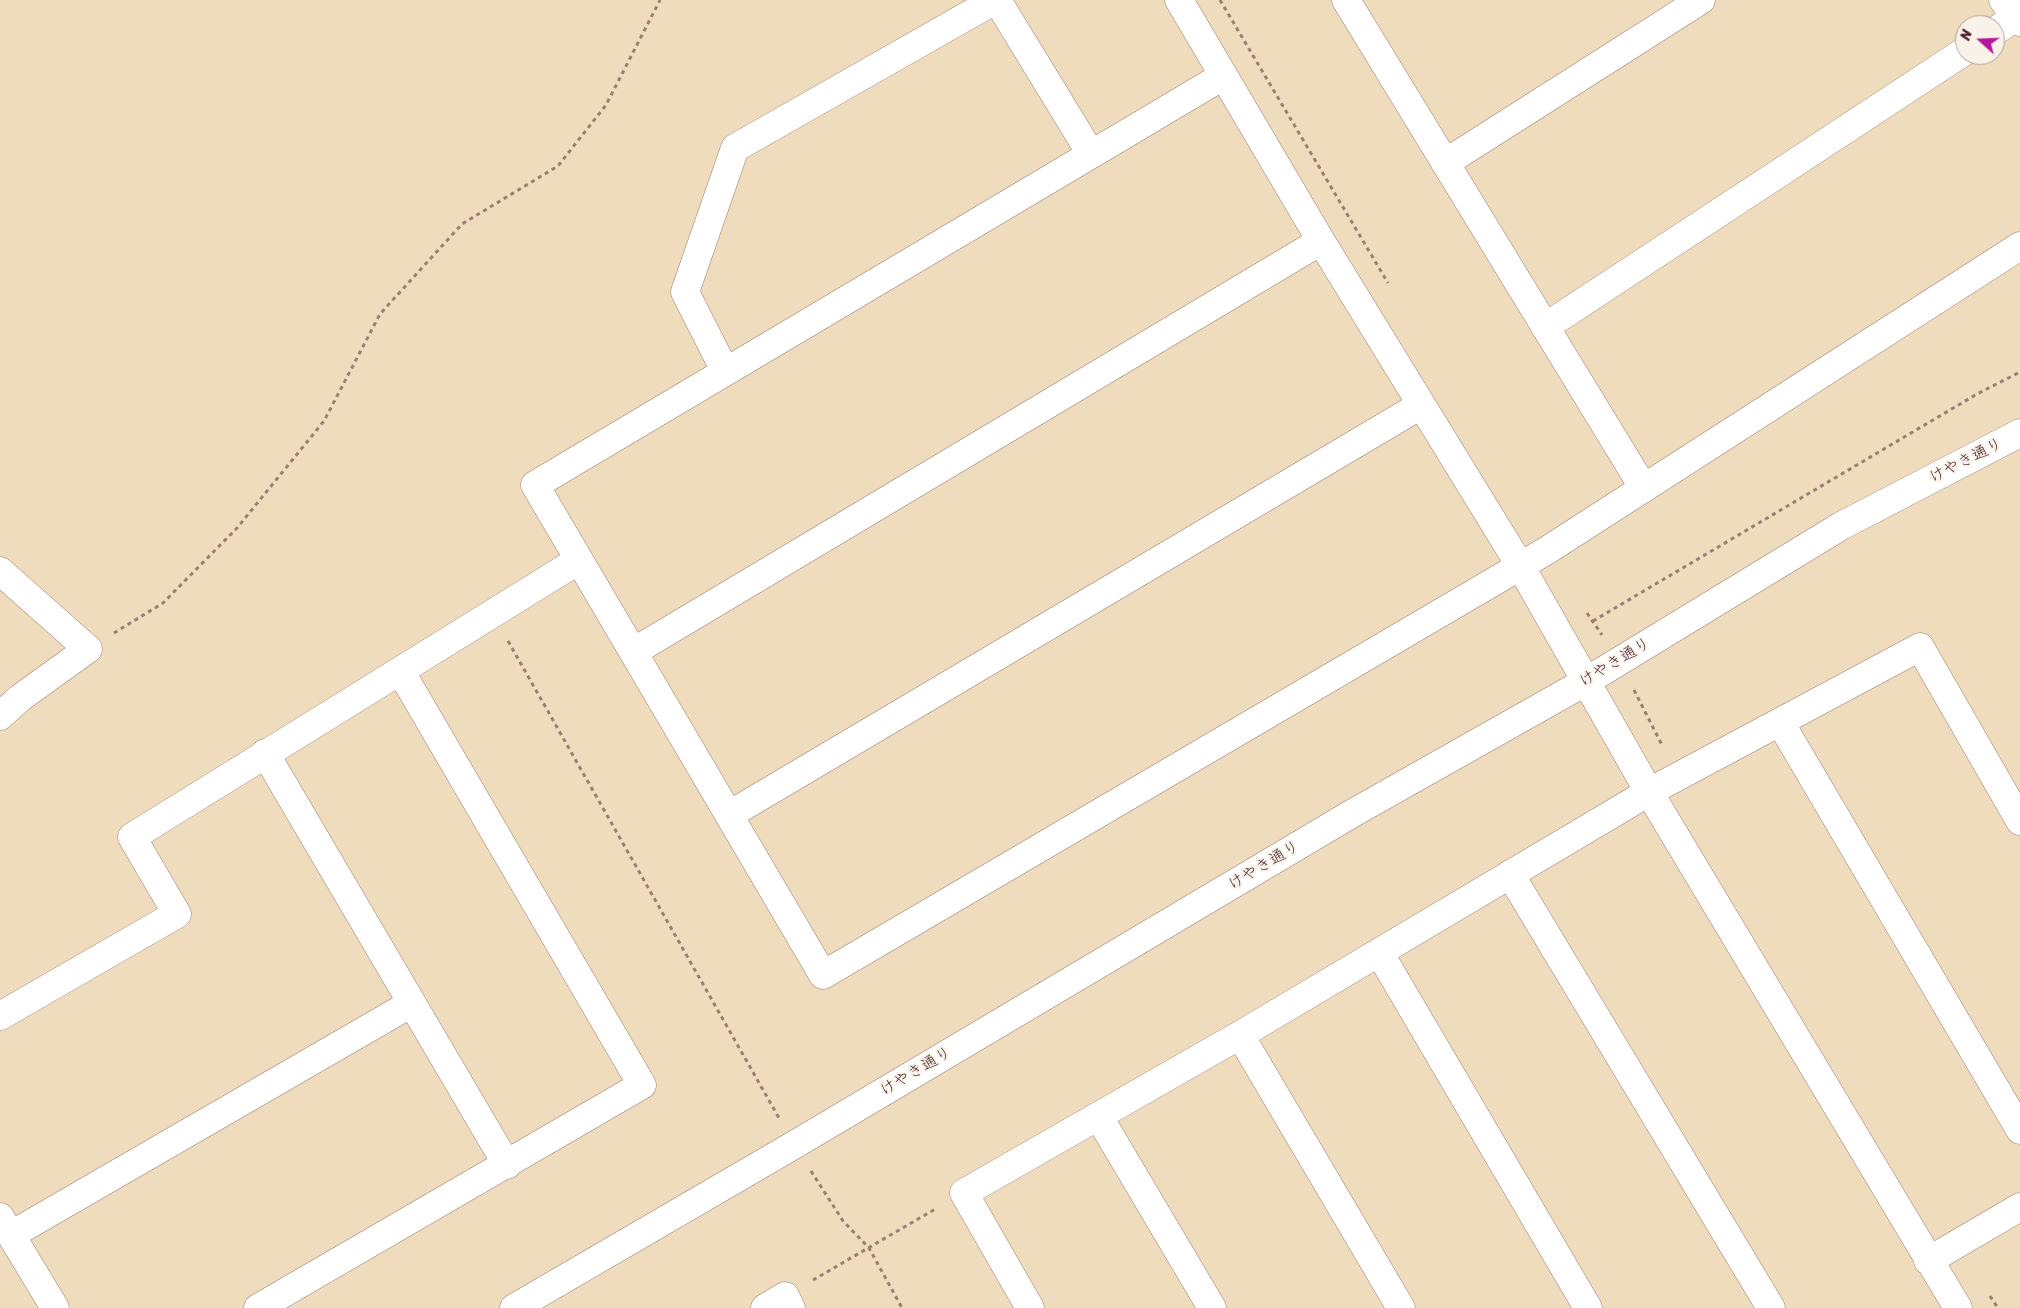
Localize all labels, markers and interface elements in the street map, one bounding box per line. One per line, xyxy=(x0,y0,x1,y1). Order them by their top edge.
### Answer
north arrow xyxy=(1955,15,2005,65)
text: N xyxy=(1953,26,1980,44)
street label: けやき通り xyxy=(1926,434,2006,488)
street label: けやき通り xyxy=(1576,634,1654,692)
street label: けやき通り xyxy=(1225,837,1303,895)
street label: けやき通り xyxy=(877,1043,955,1101)

